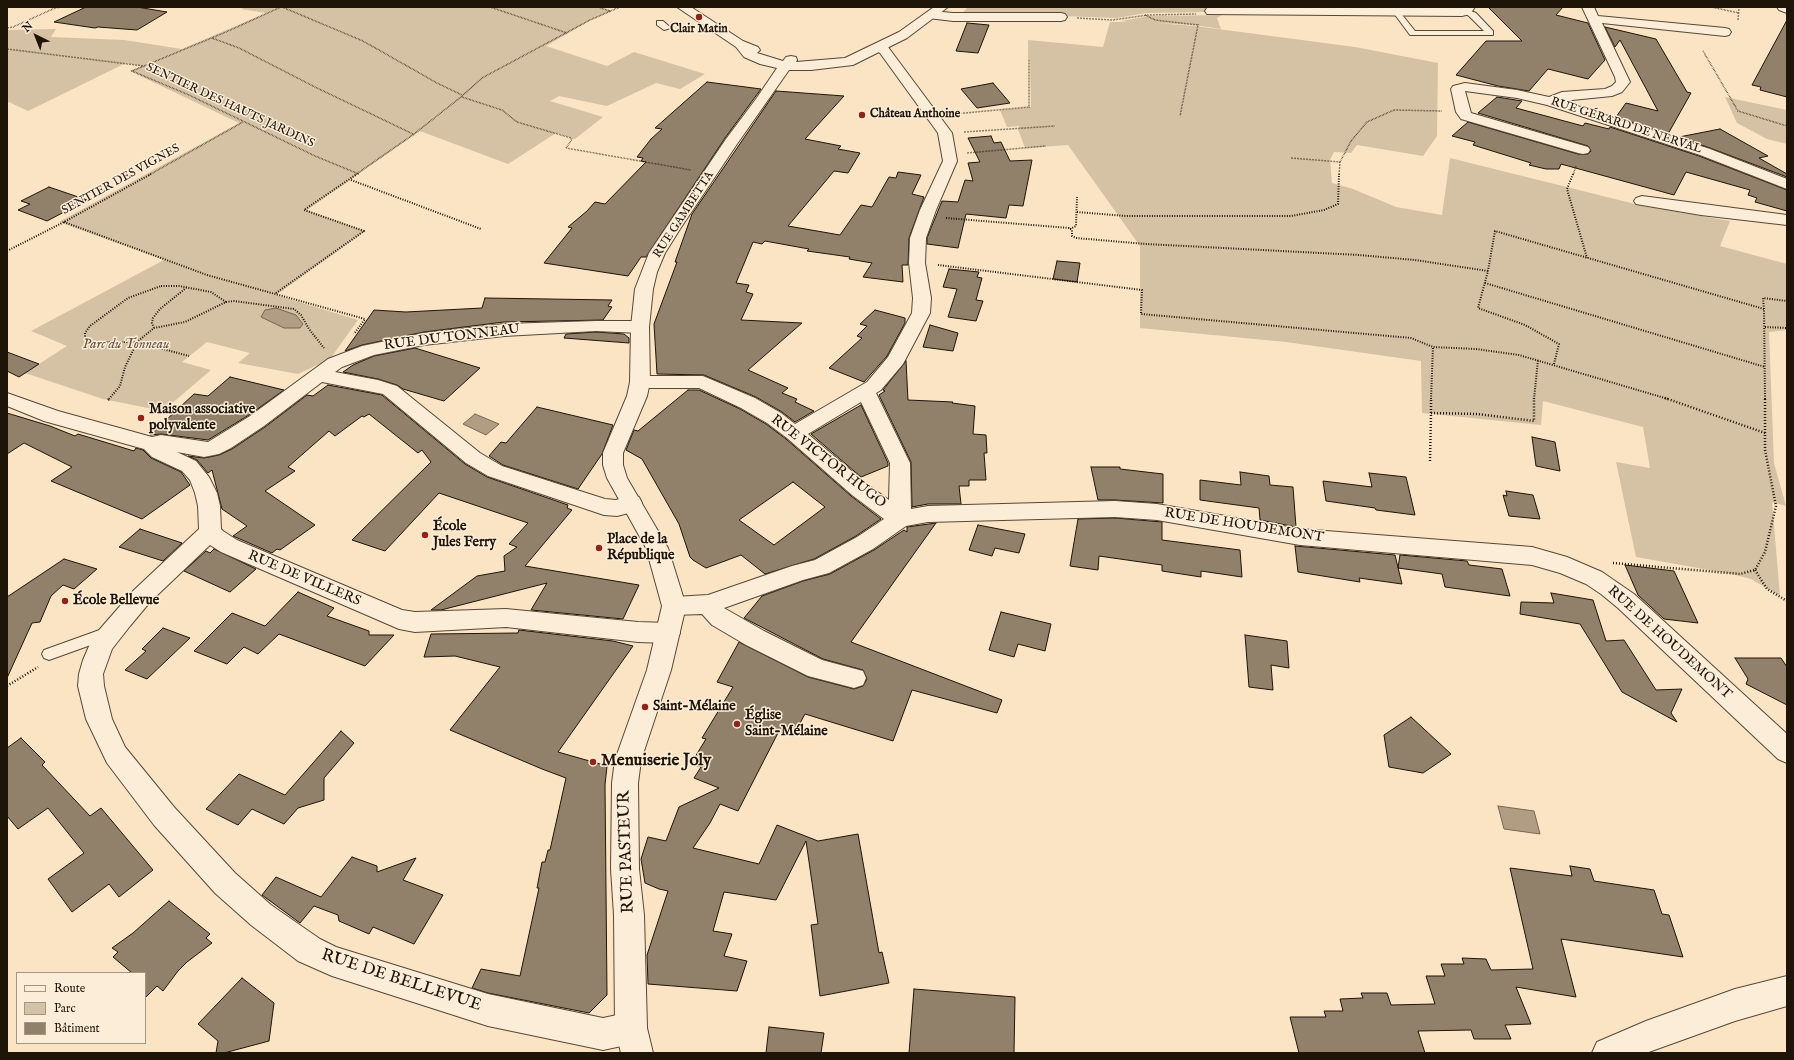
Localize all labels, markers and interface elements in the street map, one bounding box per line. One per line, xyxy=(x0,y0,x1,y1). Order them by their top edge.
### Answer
marker: Clair Matin xyxy=(694,12,704,22)
north arrow xyxy=(16,16,56,56)
text: N xyxy=(20,19,36,36)
place label: Clair Matin xyxy=(670,23,728,37)
street label: SENTIER DES HAUTS JARDINS xyxy=(144,61,316,151)
street label: RUE GÉRARD DE NERVAL xyxy=(1549,95,1703,157)
place label: Château Anthoine xyxy=(870,108,960,122)
marker: Château Anthoine xyxy=(857,110,867,120)
street label: SENTIER DES VIGNES xyxy=(60,142,182,218)
street label: RUE GAMBETTA xyxy=(651,169,717,261)
street label: RUE DU TONNEAU xyxy=(383,321,521,355)
park label: Parc du Tonneau xyxy=(83,337,169,353)
place label: Maison associative polyvalente xyxy=(149,402,255,434)
street label: RUE VICTOR HUGO xyxy=(767,412,889,512)
marker: Maison associative polyvalente xyxy=(136,413,146,423)
street label: RUE DE HOUDEMONT xyxy=(1163,505,1325,547)
place label: École Jules Ferry xyxy=(433,519,496,552)
marker: École Jules Ferry xyxy=(420,530,430,540)
place label: Place de la République xyxy=(607,532,674,564)
marker: Place de la République xyxy=(594,543,604,553)
street label: RUE DE VILLERS xyxy=(245,548,363,610)
street label: RUE DE HOUDEMONT xyxy=(1603,583,1735,703)
place label: École Bellevue xyxy=(73,593,159,609)
marker: École Bellevue xyxy=(60,596,70,606)
place label: Saint-Mélaine xyxy=(653,699,736,715)
marker: Saint-Mélaine xyxy=(640,702,650,712)
place label: Église Saint-Mélaine xyxy=(745,708,828,740)
marker: Église Saint-Mélaine xyxy=(732,719,742,729)
place label: Menuiserie Joly xyxy=(601,752,711,772)
marker: Menuiserie Joly xyxy=(588,757,598,767)
street label: RUE PASTEUR xyxy=(615,790,639,914)
street label: RUE DE BELLEVUE xyxy=(318,945,484,1017)
legend xyxy=(16,972,146,1044)
text: Route xyxy=(54,981,85,996)
text: Parc xyxy=(54,1001,76,1016)
text: Bâtiment xyxy=(54,1021,100,1036)

